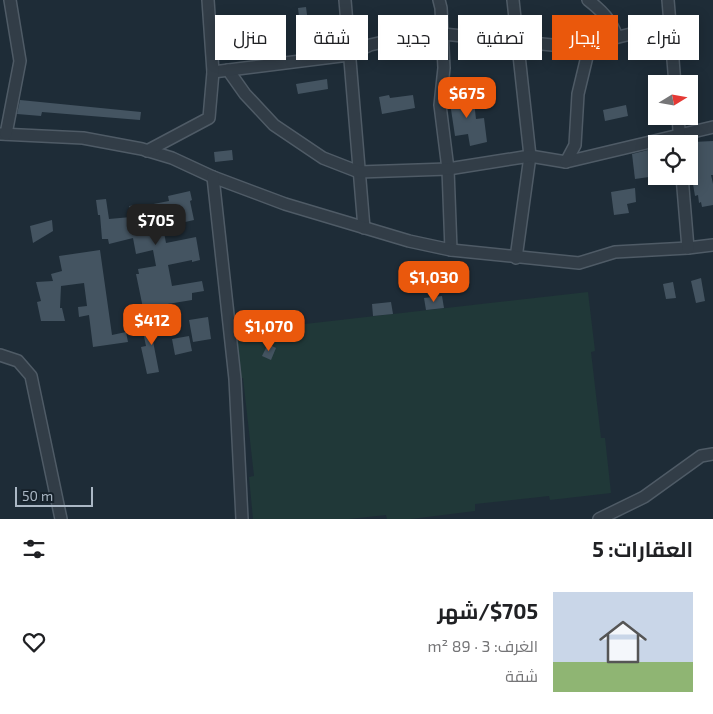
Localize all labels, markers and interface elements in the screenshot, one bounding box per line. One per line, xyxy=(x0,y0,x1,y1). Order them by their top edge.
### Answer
chip: منزل xyxy=(215,15,286,60)
chip: شقة xyxy=(296,15,368,60)
chip: جديد xyxy=(378,15,448,60)
chip: تصفية xyxy=(458,15,542,60)
chip: إيجار xyxy=(552,15,618,60)
chip: شراء xyxy=(628,15,699,60)
north arrow xyxy=(648,75,698,125)
map controls xyxy=(648,75,698,185)
pin: $675 xyxy=(437,76,497,119)
text: $675 xyxy=(449,83,485,102)
button: locate xyxy=(648,135,698,185)
pin: $705 xyxy=(126,204,186,246)
text: $705 xyxy=(138,210,174,229)
pin: $1,030 xyxy=(393,260,475,303)
text: $1,030 xyxy=(409,267,459,286)
pin: $412 xyxy=(122,304,182,346)
text: $412 xyxy=(134,310,170,329)
pin: $1,070 xyxy=(228,310,310,352)
text: $1,070 xyxy=(245,316,293,335)
scale bar xyxy=(15,484,92,507)
text: 50 m xyxy=(22,487,53,504)
icon: filters xyxy=(20,535,48,563)
text: العقارات: 5 xyxy=(592,536,693,561)
text: $705/شهر xyxy=(437,598,538,623)
icon: home xyxy=(593,612,653,672)
icon: heart xyxy=(20,628,48,656)
text: الغرف: 3 · 89 m² xyxy=(428,636,538,655)
text: شقة xyxy=(505,666,538,685)

